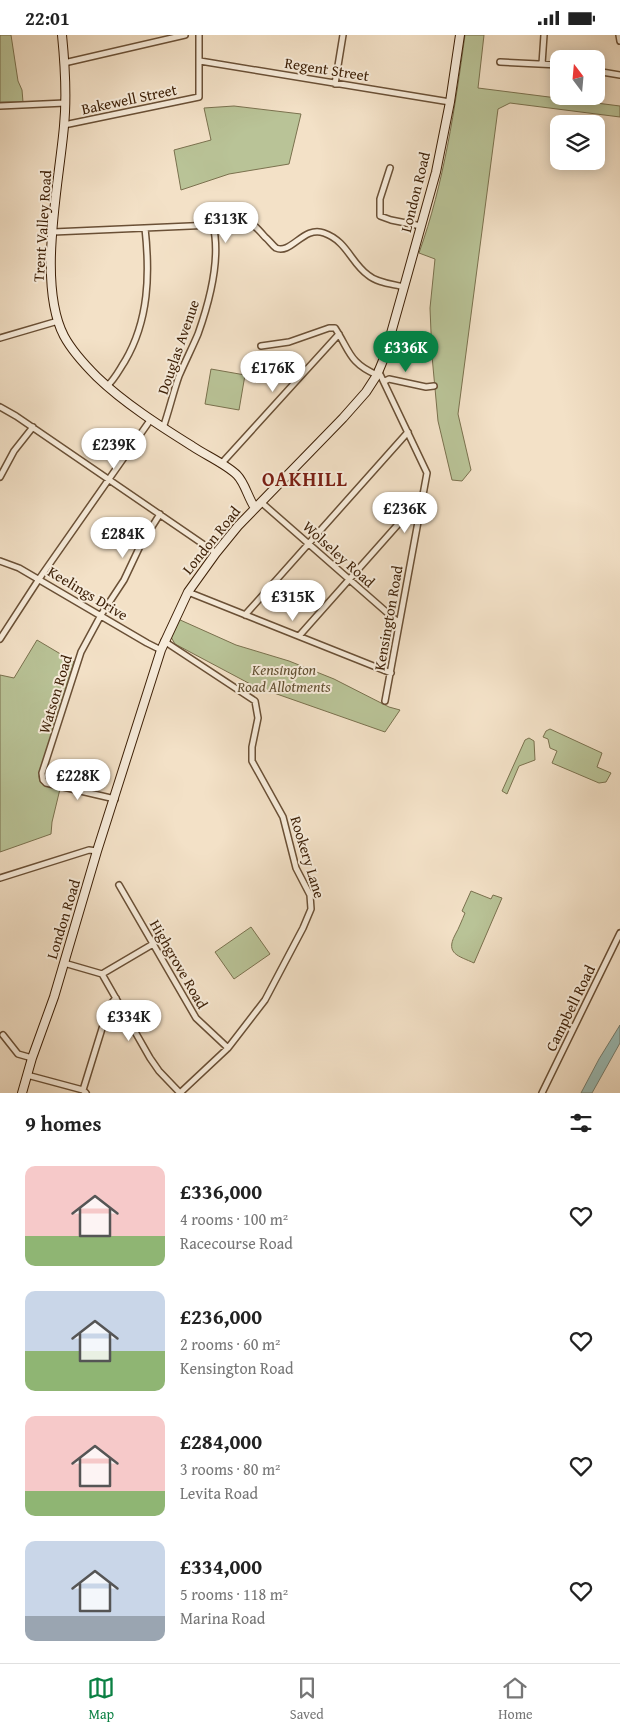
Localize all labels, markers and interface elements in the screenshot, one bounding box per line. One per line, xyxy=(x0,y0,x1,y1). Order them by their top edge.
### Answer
text: 22:01 xyxy=(25,4,70,32)
north arrow xyxy=(550,50,605,105)
map controls xyxy=(550,50,605,170)
street label: Regent Street xyxy=(283,52,371,86)
street label: Bakewell Street xyxy=(79,78,179,119)
button: layers xyxy=(550,115,605,170)
street label: London Road xyxy=(395,150,435,234)
street label: Trent Valley Road xyxy=(28,169,56,283)
pin: £313K xyxy=(191,201,261,244)
text: £313K xyxy=(204,206,248,230)
street label: Douglas Avenue xyxy=(152,297,204,397)
pin: £336K xyxy=(371,331,441,373)
text: £336K xyxy=(384,335,428,359)
pin: £176K xyxy=(238,351,308,393)
text: £176K xyxy=(251,355,295,379)
pin: £239K xyxy=(79,427,149,470)
text: £239K xyxy=(92,432,136,456)
district label: OAKHILL xyxy=(262,464,348,493)
pin: £236K xyxy=(370,491,440,534)
text: £236K xyxy=(383,496,427,520)
street label: London Road xyxy=(177,501,245,579)
street label: Wolseley Road xyxy=(298,516,380,592)
pin: £284K xyxy=(88,517,158,559)
text: £284K xyxy=(101,521,145,545)
street label: Keelings Drive xyxy=(44,561,132,625)
street label: Kensington Road xyxy=(368,564,408,672)
pin: £315K xyxy=(258,579,328,622)
text: £315K xyxy=(271,584,315,608)
street label: Watson Road xyxy=(33,652,77,736)
park label: Kensington Road Allotments xyxy=(236,659,331,697)
pin: £228K xyxy=(43,759,113,801)
text: £228K xyxy=(56,763,100,787)
street label: Rookery Lane xyxy=(286,813,330,901)
street label: London Road xyxy=(41,877,85,961)
street label: Highgrove Road xyxy=(145,916,213,1012)
street label: Campbell Road xyxy=(540,961,600,1055)
pin: £334K xyxy=(94,999,164,1042)
text: £334K xyxy=(107,1004,151,1028)
text: 9 homes xyxy=(25,1108,101,1139)
icon: filters xyxy=(567,1109,595,1137)
text: £336,000 xyxy=(180,1176,262,1207)
icon: home xyxy=(65,1186,125,1246)
icon: heart xyxy=(567,1202,595,1230)
text: 4 rooms · 100 m² xyxy=(180,1207,288,1231)
text: Racecourse Road xyxy=(180,1231,293,1255)
text: £236,000 xyxy=(180,1301,262,1332)
icon: home xyxy=(65,1311,125,1371)
icon: heart xyxy=(567,1327,595,1355)
text: 2 rooms · 60 m² xyxy=(180,1332,280,1356)
text: Kensington Road xyxy=(180,1356,294,1380)
text: £284,000 xyxy=(180,1426,262,1457)
icon: home xyxy=(65,1436,125,1496)
icon: heart xyxy=(567,1452,595,1480)
text: 3 rooms · 80 m² xyxy=(180,1457,280,1481)
text: Levita Road xyxy=(180,1481,258,1505)
text: £334,000 xyxy=(180,1551,262,1582)
icon: home xyxy=(65,1561,125,1621)
icon: heart xyxy=(567,1577,595,1605)
text: 5 rooms · 118 m² xyxy=(180,1582,288,1606)
text: Marina Road xyxy=(180,1606,265,1630)
tab: Map xyxy=(87,1674,115,1724)
tab: Saved xyxy=(290,1674,324,1724)
tab: Home xyxy=(498,1674,533,1724)

